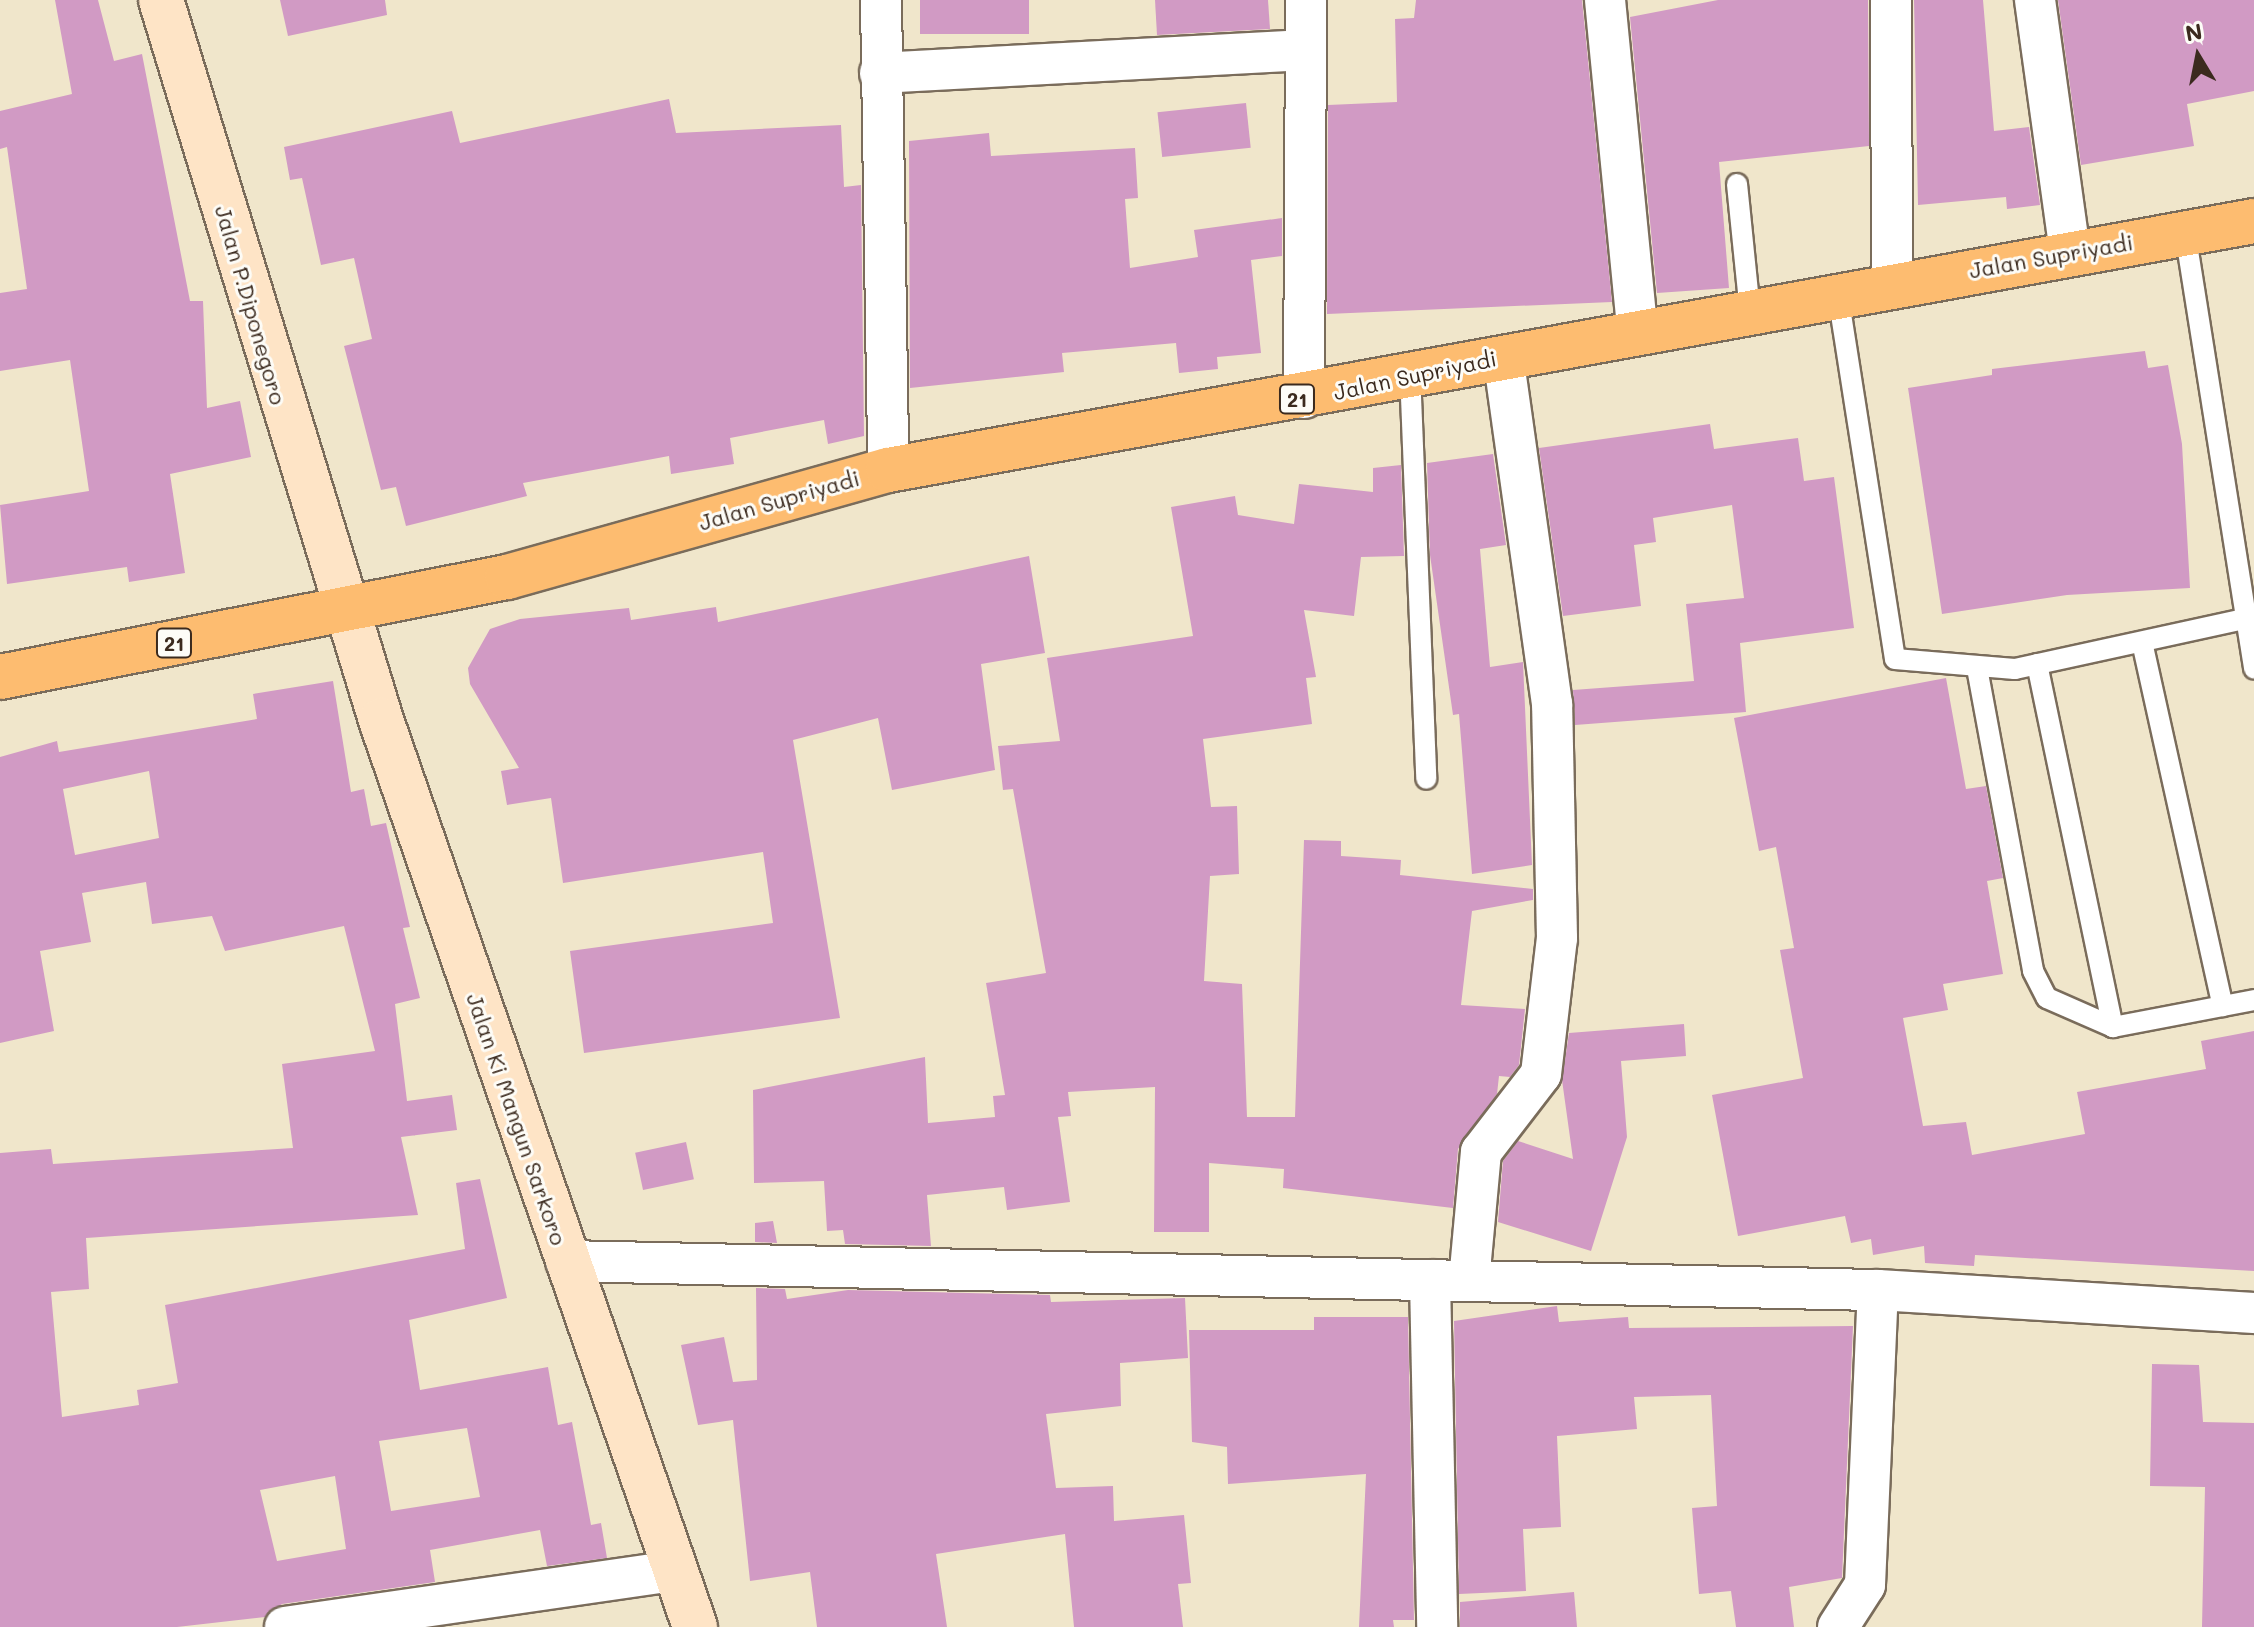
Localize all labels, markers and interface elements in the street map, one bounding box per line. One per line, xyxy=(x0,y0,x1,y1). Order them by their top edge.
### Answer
north arrow xyxy=(2158,16,2238,96)
text: N xyxy=(2183,16,2204,48)
street label: Jalan P.Diponegoro xyxy=(210,202,292,408)
street label: Jalan Supriyadi xyxy=(1967,229,2135,283)
street label: Jalan Supriyadi xyxy=(1331,345,1499,405)
road number: 21 xyxy=(1277,383,1317,415)
street label: Jalan Supriyadi xyxy=(696,464,862,536)
road number: 21 xyxy=(154,627,194,659)
street label: Jalan Ki Mangun Sarkoro xyxy=(461,990,573,1248)

